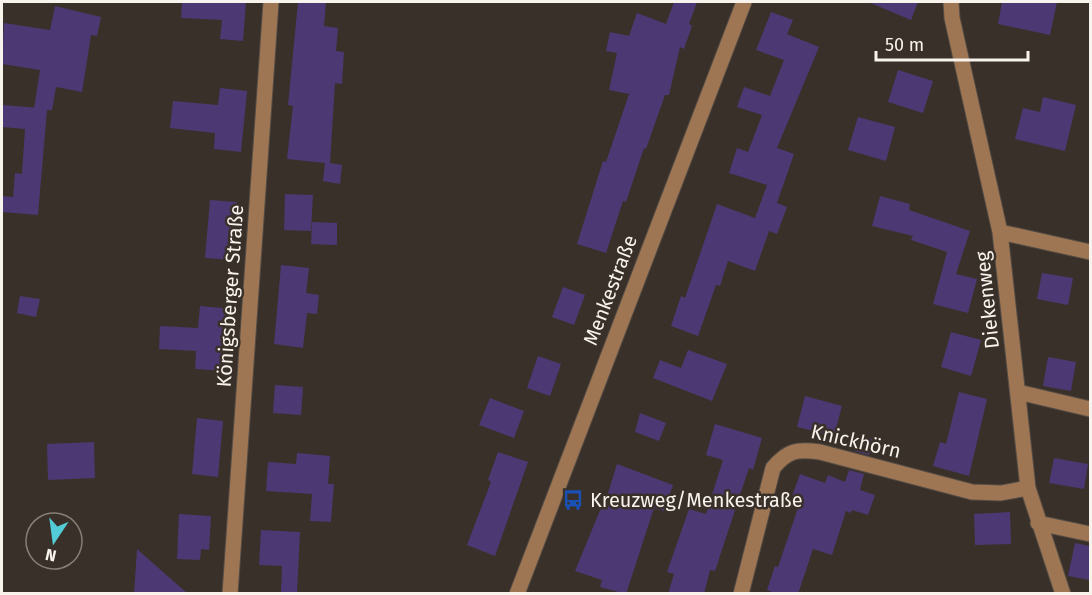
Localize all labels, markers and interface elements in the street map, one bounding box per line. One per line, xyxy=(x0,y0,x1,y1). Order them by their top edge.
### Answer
scale bar xyxy=(876,24,1028,62)
text: 50 m xyxy=(885,34,924,56)
street label: Königsberger Straße xyxy=(212,204,248,388)
street label: Menkestraße xyxy=(578,231,642,349)
street label: Diekenweg xyxy=(970,250,1004,350)
street label: Knickhörn xyxy=(809,419,903,463)
bus stop icon: Kreuzweg/Menkestraße xyxy=(561,488,585,512)
place label: Kreuzweg/Menkestraße xyxy=(590,488,803,512)
north arrow xyxy=(24,511,84,571)
text: N xyxy=(43,545,58,566)

